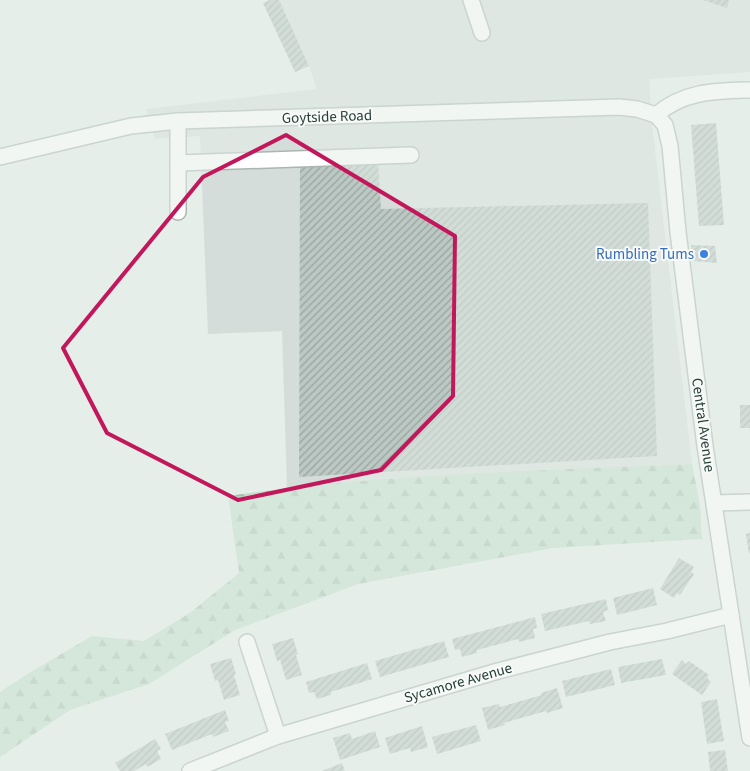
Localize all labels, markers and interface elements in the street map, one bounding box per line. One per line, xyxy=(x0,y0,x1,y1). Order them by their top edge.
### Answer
street label: Goytside Road xyxy=(282,105,372,129)
place label: Rumbling Tums xyxy=(596,244,694,265)
marker: Rumbling Tums xyxy=(698,248,710,260)
street label: Central Avenue xyxy=(686,377,720,473)
street label: Sycamore Avenue xyxy=(402,658,514,708)

